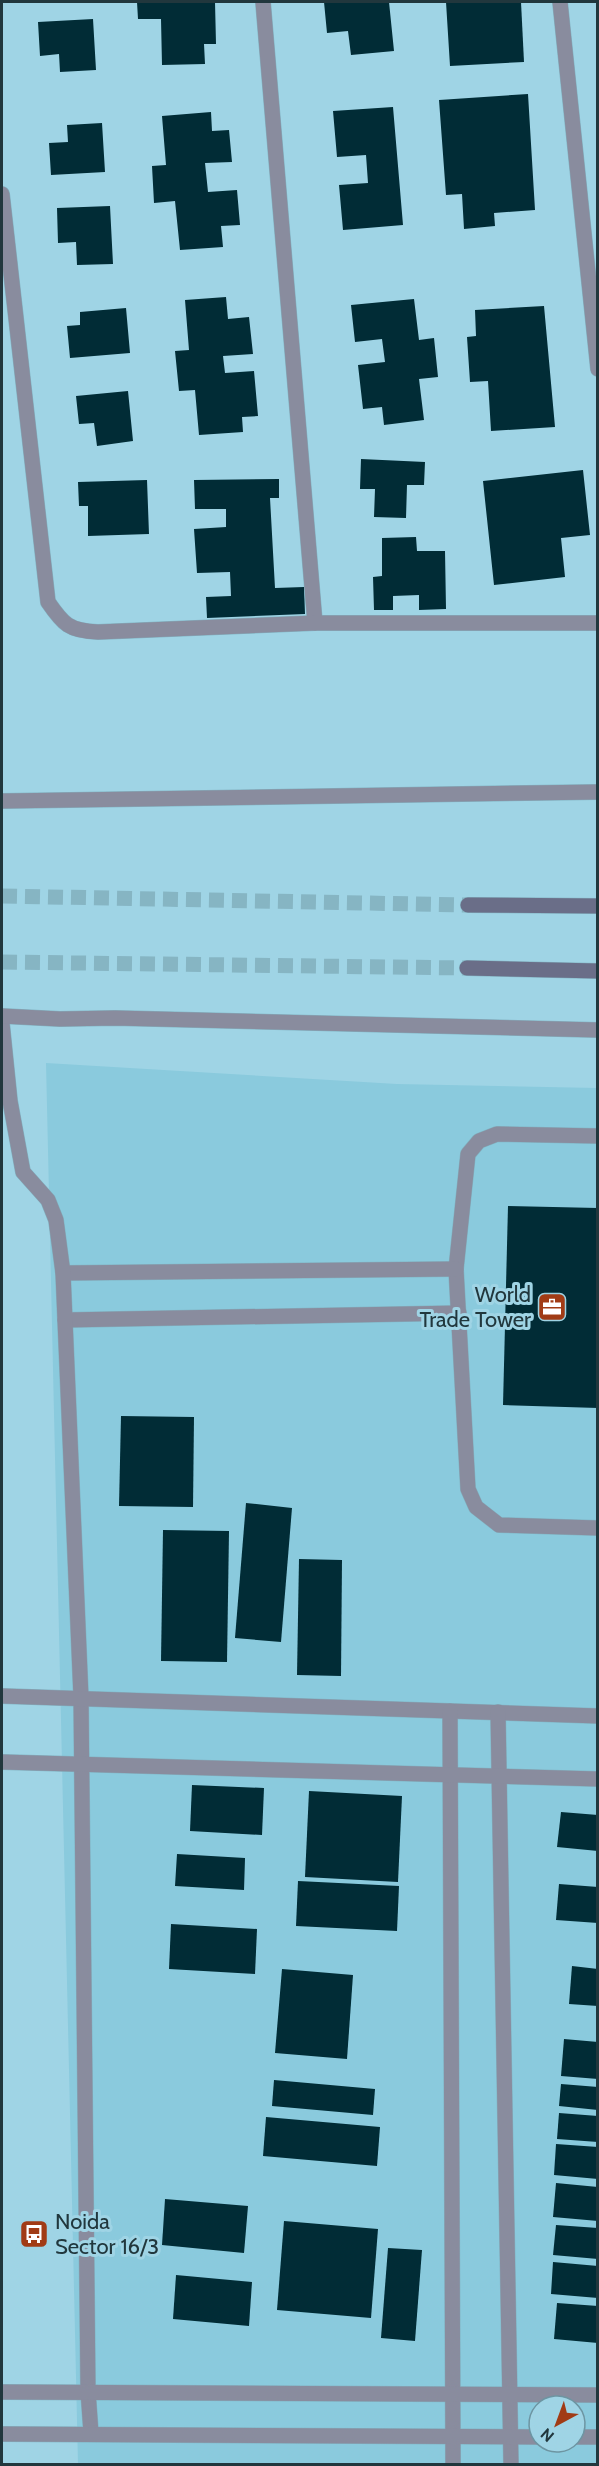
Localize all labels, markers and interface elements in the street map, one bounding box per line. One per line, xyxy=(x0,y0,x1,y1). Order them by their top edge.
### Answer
place label: World Trade Tower xyxy=(419,1281,531,1333)
office icon: World Trade Tower xyxy=(536,1291,568,1323)
place label: Noida Sector 16/3 xyxy=(55,2208,159,2260)
bus stop icon: Noida Sector 16/3 xyxy=(18,2218,50,2250)
north arrow xyxy=(527,2394,587,2454)
text: N xyxy=(537,2424,558,2446)

